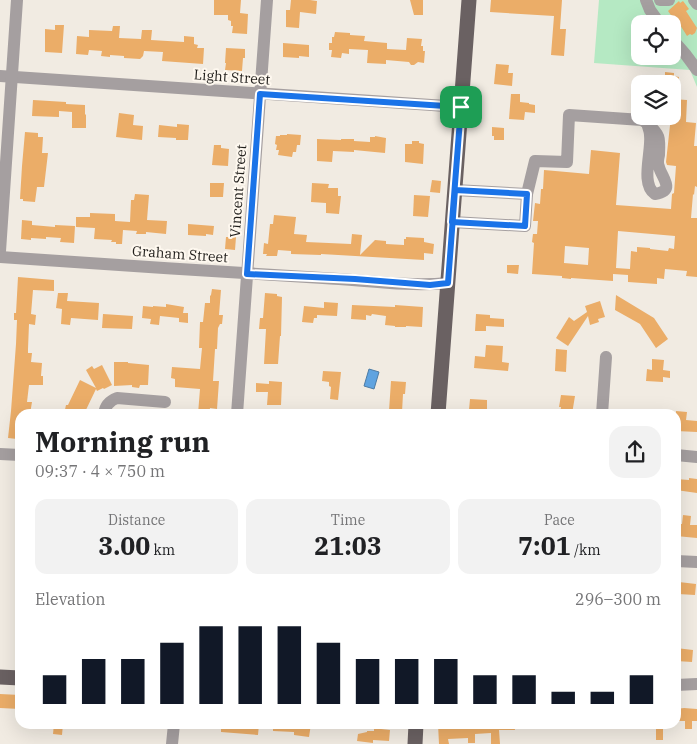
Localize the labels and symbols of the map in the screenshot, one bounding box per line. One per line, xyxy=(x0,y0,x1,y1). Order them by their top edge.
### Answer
street label: Light Street xyxy=(193,65,271,89)
pin xyxy=(440,86,482,128)
street label: Vincent Street xyxy=(226,144,250,238)
street label: Graham Street xyxy=(131,242,229,266)

